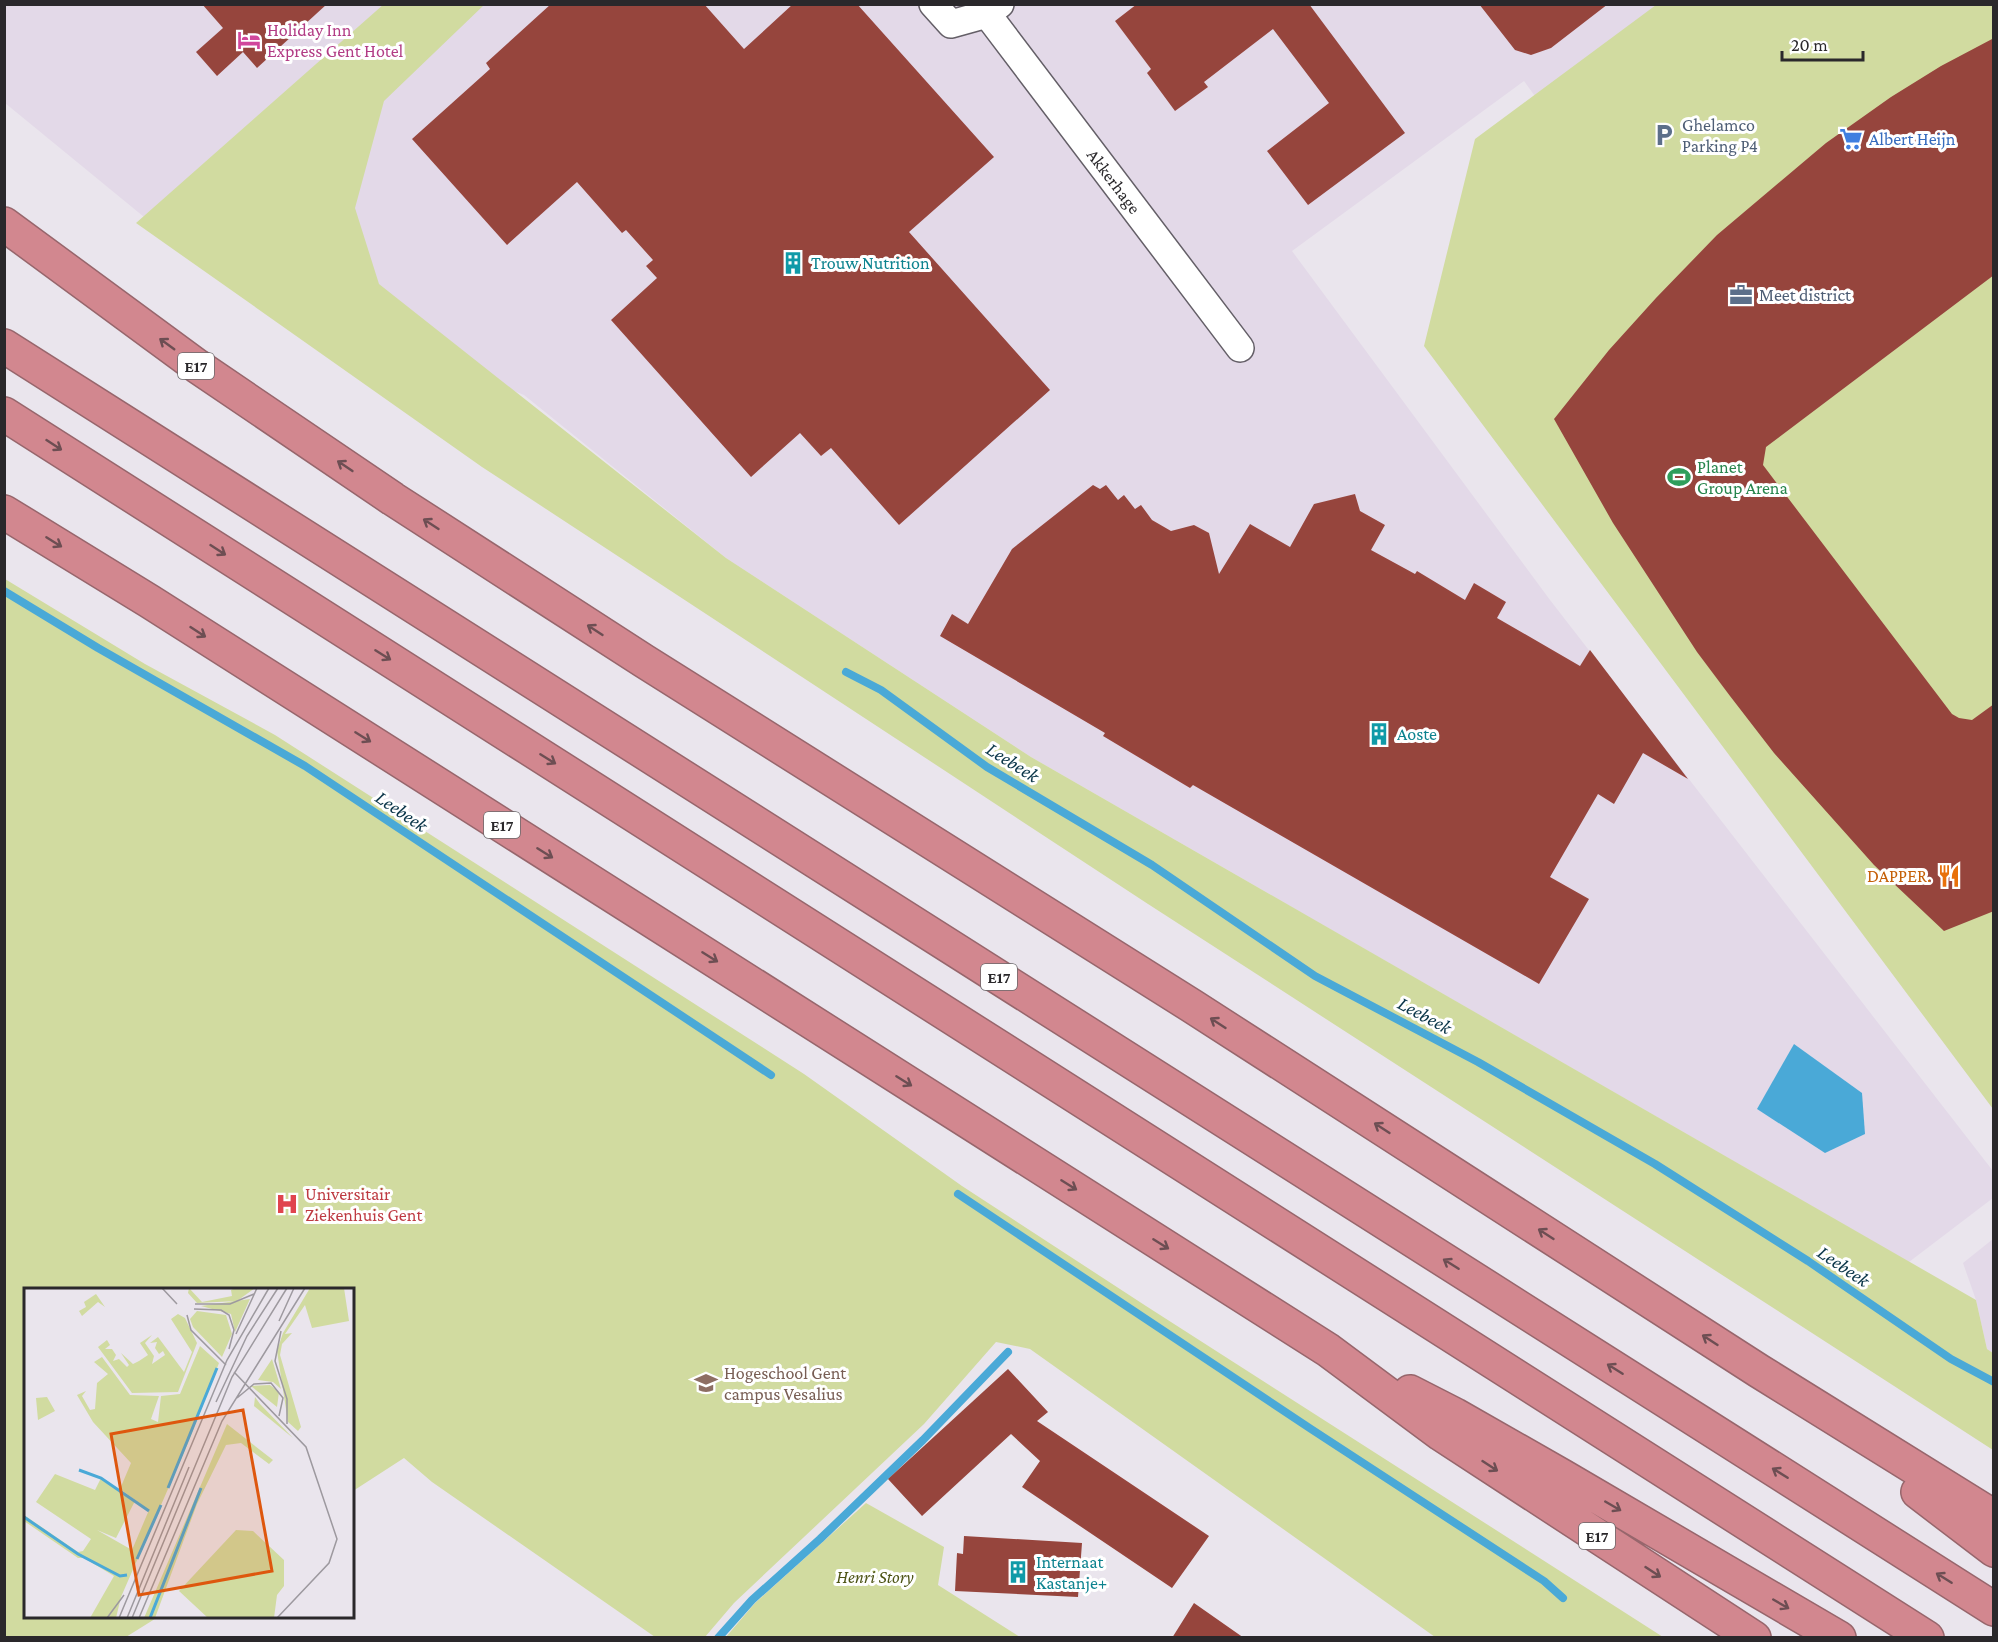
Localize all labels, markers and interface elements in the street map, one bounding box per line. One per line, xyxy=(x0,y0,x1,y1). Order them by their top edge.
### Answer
place label: Holiday Inn Express Gent Hotel xyxy=(267,20,404,61)
scale bar xyxy=(1782,24,1863,62)
hotel icon: Holiday Inn Express Gent Hotel xyxy=(236,27,262,53)
text: 20 m xyxy=(1791,35,1828,55)
place label: Ghelamco Parking P4 xyxy=(1682,115,1758,156)
parking icon: Ghelamco Parking P4 xyxy=(1651,122,1677,148)
supermarket icon: Albert Heijn xyxy=(1838,126,1864,152)
place label: Albert Heijn xyxy=(1869,129,1956,150)
street label: Akkerhage xyxy=(1083,145,1145,218)
building icon: Trouw Nutrition xyxy=(780,250,806,276)
place label: Trouw Nutrition xyxy=(811,253,930,273)
office icon: Meet district xyxy=(1728,282,1754,308)
place label: Meet district xyxy=(1759,285,1852,305)
one-way arrow xyxy=(159,338,175,350)
road number: E17 xyxy=(178,353,214,379)
one-way arrow xyxy=(45,440,62,452)
place label: Planet Group Arena xyxy=(1697,457,1788,498)
one-way arrow xyxy=(337,460,353,472)
sports icon: Planet Group Arena xyxy=(1666,464,1692,490)
one-way arrow xyxy=(424,518,440,530)
one-way arrow xyxy=(45,537,62,549)
one-way arrow xyxy=(209,545,226,557)
one-way arrow xyxy=(587,623,604,635)
one-way arrow xyxy=(190,626,206,638)
one-way arrow xyxy=(374,649,391,661)
building icon: Aoste xyxy=(1366,721,1392,747)
place label: Aoste xyxy=(1397,724,1437,744)
one-way arrow xyxy=(354,731,371,743)
water label: Leebeek xyxy=(983,737,1044,787)
one-way arrow xyxy=(539,753,556,765)
water label: Leebeek xyxy=(372,786,433,837)
road number: E17 xyxy=(484,812,520,838)
one-way arrow xyxy=(536,847,553,859)
restaurant icon: DAPPER. xyxy=(1936,863,1962,889)
place label: DAPPER. xyxy=(1867,866,1931,886)
one-way arrow xyxy=(701,952,718,964)
road number: E17 xyxy=(981,964,1017,990)
water label: Leebeek xyxy=(1394,992,1457,1039)
one-way arrow xyxy=(1210,1016,1227,1028)
one-way arrow xyxy=(895,1075,912,1087)
one-way arrow xyxy=(1374,1122,1391,1134)
one-way arrow xyxy=(1060,1180,1077,1192)
place label: Universitair Ziekenhuis Gent xyxy=(305,1184,423,1225)
hospital icon: Universitair Ziekenhuis Gent xyxy=(274,1191,300,1217)
one-way arrow xyxy=(1538,1228,1555,1240)
one-way arrow xyxy=(1152,1239,1169,1251)
water label: Leebeek xyxy=(1814,1241,1875,1292)
one-way arrow xyxy=(1443,1258,1459,1270)
inset map xyxy=(24,1288,354,1618)
one-way arrow xyxy=(1702,1333,1719,1345)
one-way arrow xyxy=(1607,1362,1624,1374)
place label: Hogeschool Gent campus Vesalius xyxy=(724,1363,847,1404)
school or university icon: Hogeschool Gent campus Vesalius xyxy=(693,1370,719,1396)
one-way arrow xyxy=(1481,1460,1498,1472)
one-way arrow xyxy=(1771,1467,1788,1480)
one-way arrow xyxy=(1604,1500,1621,1512)
road number: E17 xyxy=(1579,1523,1615,1549)
place label: Internaat Kastanje+ xyxy=(1036,1552,1107,1594)
building icon: Internaat Kastanje+ xyxy=(1005,1559,1031,1585)
one-way arrow xyxy=(1645,1566,1661,1578)
park label: Henri Story xyxy=(836,1567,914,1587)
one-way arrow xyxy=(1936,1572,1953,1584)
one-way arrow xyxy=(1772,1598,1789,1610)

